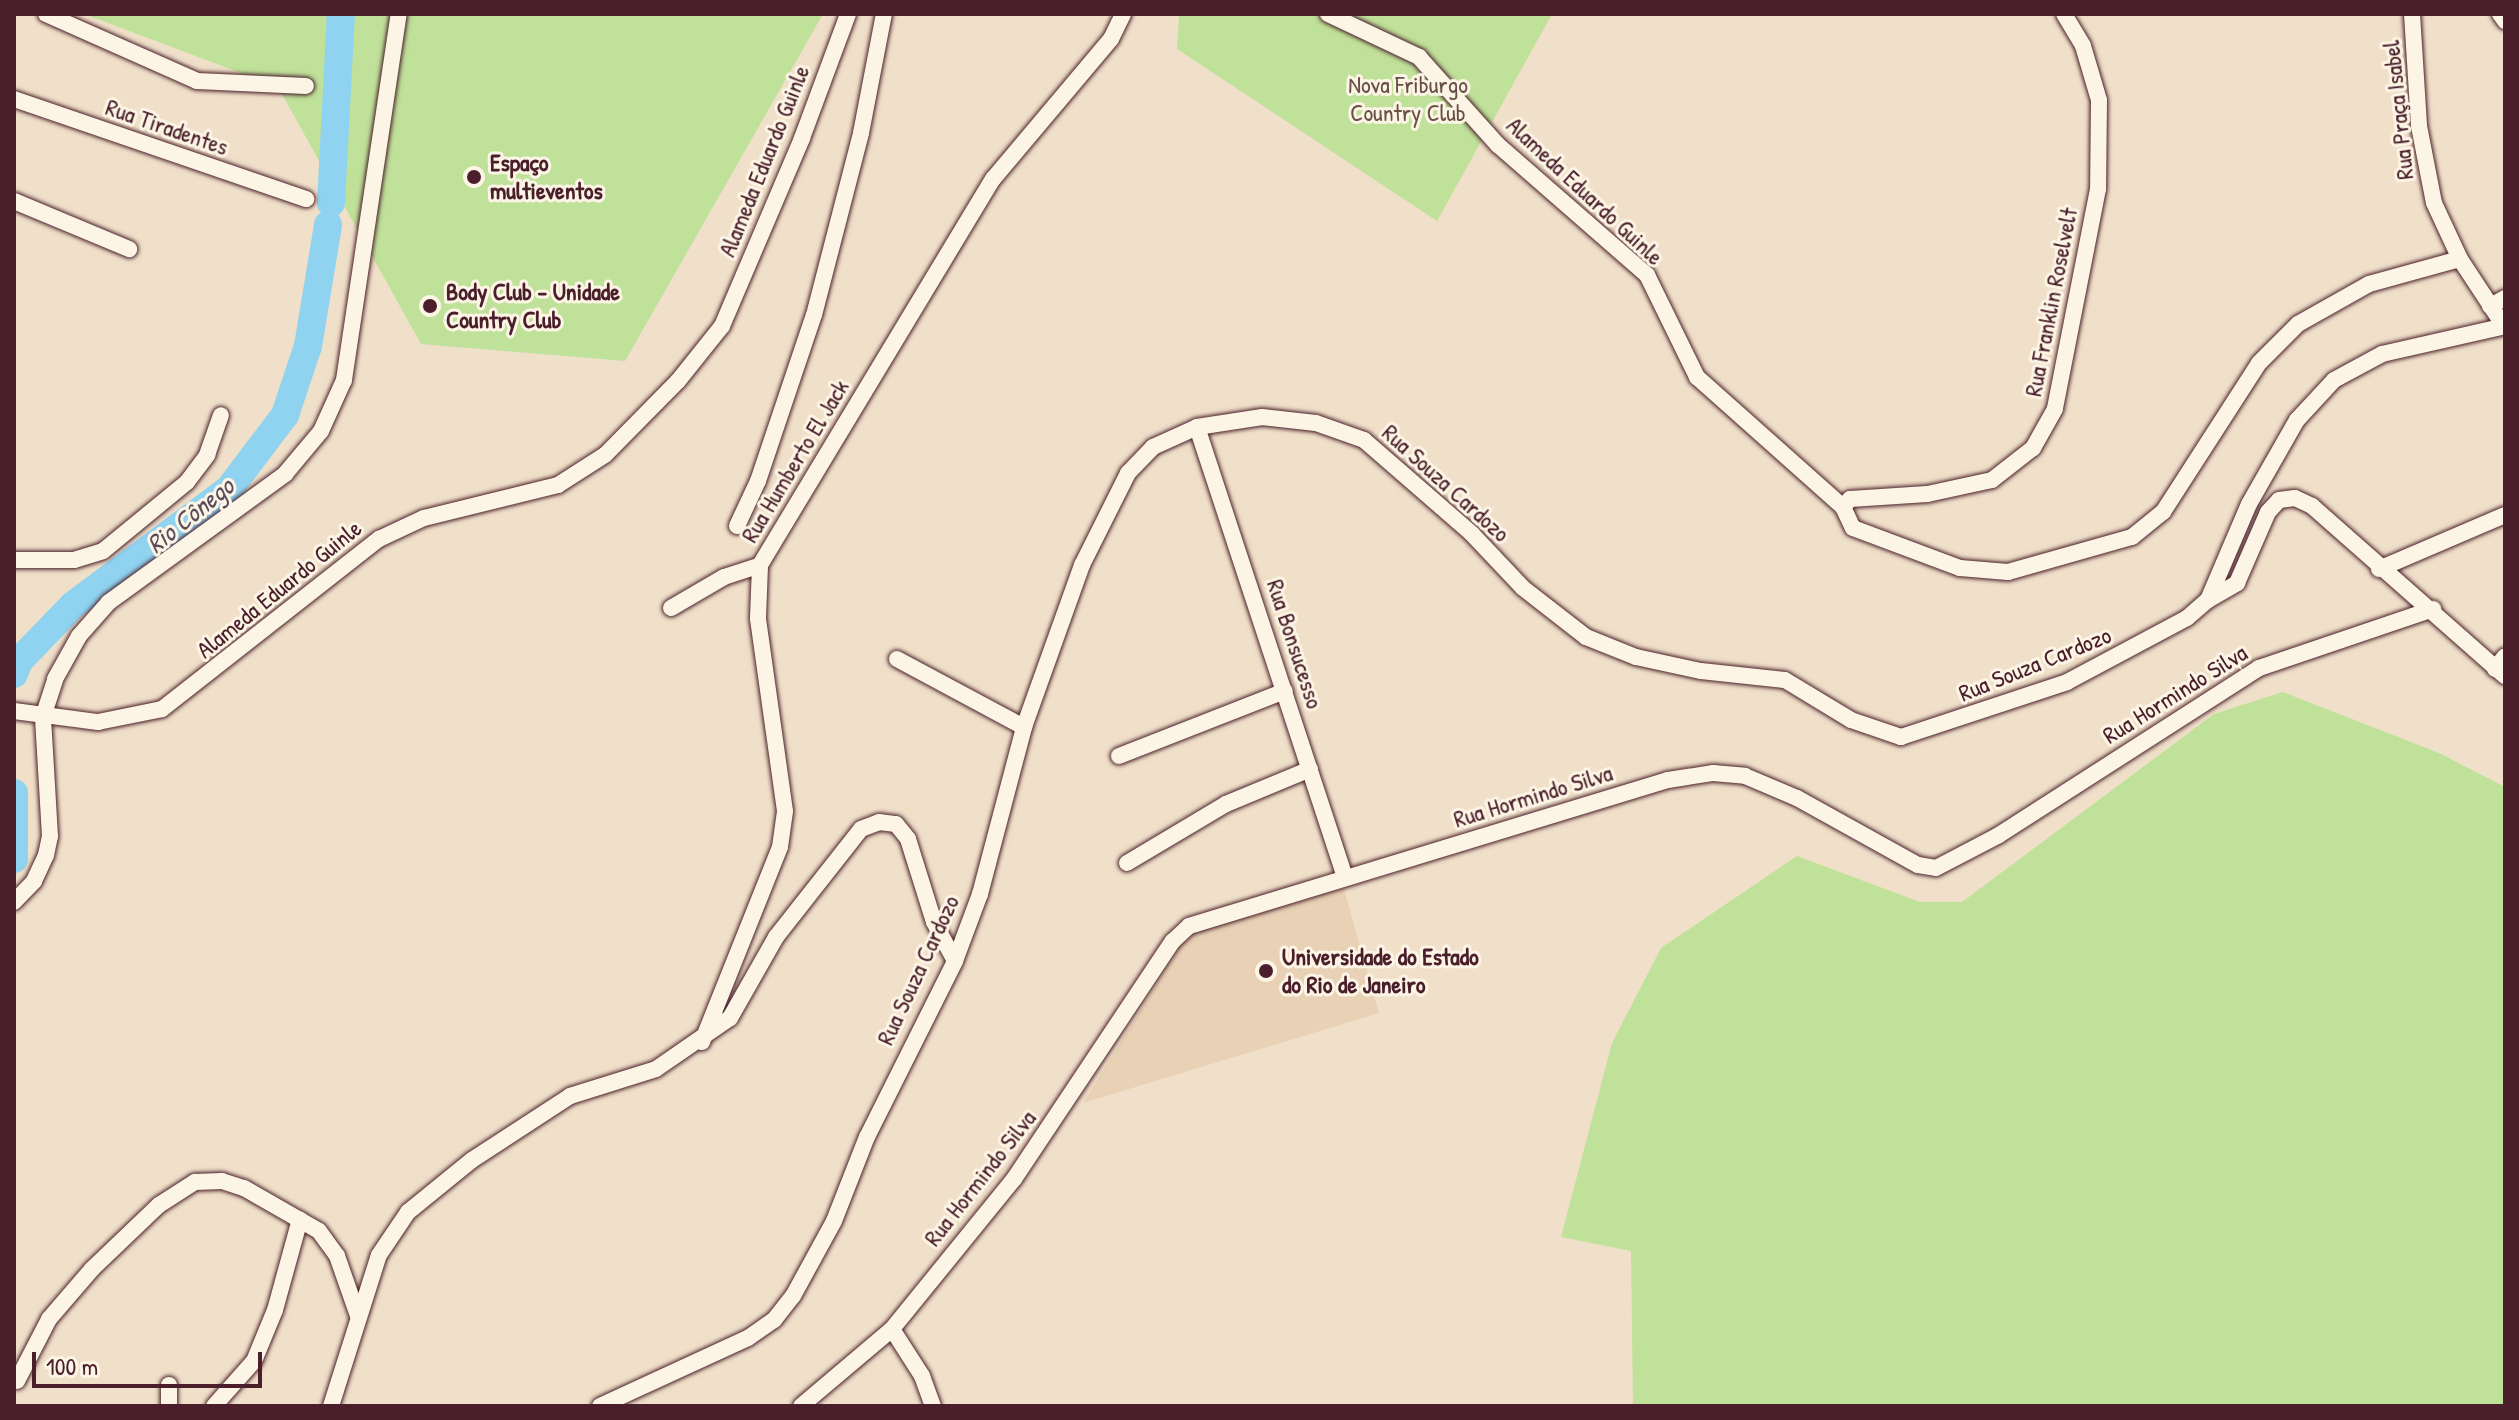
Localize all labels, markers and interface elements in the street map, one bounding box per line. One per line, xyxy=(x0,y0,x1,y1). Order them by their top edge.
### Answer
street label: Rua Praça Isabel xyxy=(2376,39,2420,181)
street label: Alameda Eduardo Guinle xyxy=(712,61,816,261)
park label: Nova Friburgo Country Club xyxy=(1348,71,1468,127)
street label: Rua Tiradentes xyxy=(102,93,232,161)
street label: Alameda Eduardo Guinle xyxy=(1501,111,1669,271)
place label: Espaço multieventos xyxy=(490,149,603,205)
marker: Espaço multieventos xyxy=(465,168,483,186)
street label: Rua Franklin Roselvelt xyxy=(2019,205,2083,399)
place label: Body Club - Unidade Country Club xyxy=(446,278,620,334)
marker: Body Club - Unidade Country Club xyxy=(421,297,439,315)
street label: Rua Humberto El Jack xyxy=(735,374,855,548)
street label: Rua Souza Cardozo xyxy=(1376,418,1516,548)
water label: Rio Cônego xyxy=(140,470,240,560)
street label: Alameda Eduardo Guinle xyxy=(191,514,367,664)
street label: Rua Bonsucesso xyxy=(1261,576,1329,712)
street label: Rua Souza Cardozo xyxy=(1955,620,2115,708)
street label: Rua Hormindo Silva xyxy=(2098,638,2252,750)
street label: Rua Hormindo Silva xyxy=(1450,758,1616,834)
street label: Rua Souza Cardozo xyxy=(871,891,965,1049)
place label: Universidade do Estado do Rio de Janeiro xyxy=(1282,943,1479,999)
marker: Universidade do Estado do Rio de Janeiro xyxy=(1257,962,1275,980)
street label: Rua Hormindo Silva xyxy=(918,1104,1042,1252)
scale bar xyxy=(36,1336,266,1386)
text: 100 m xyxy=(46,1350,98,1382)

